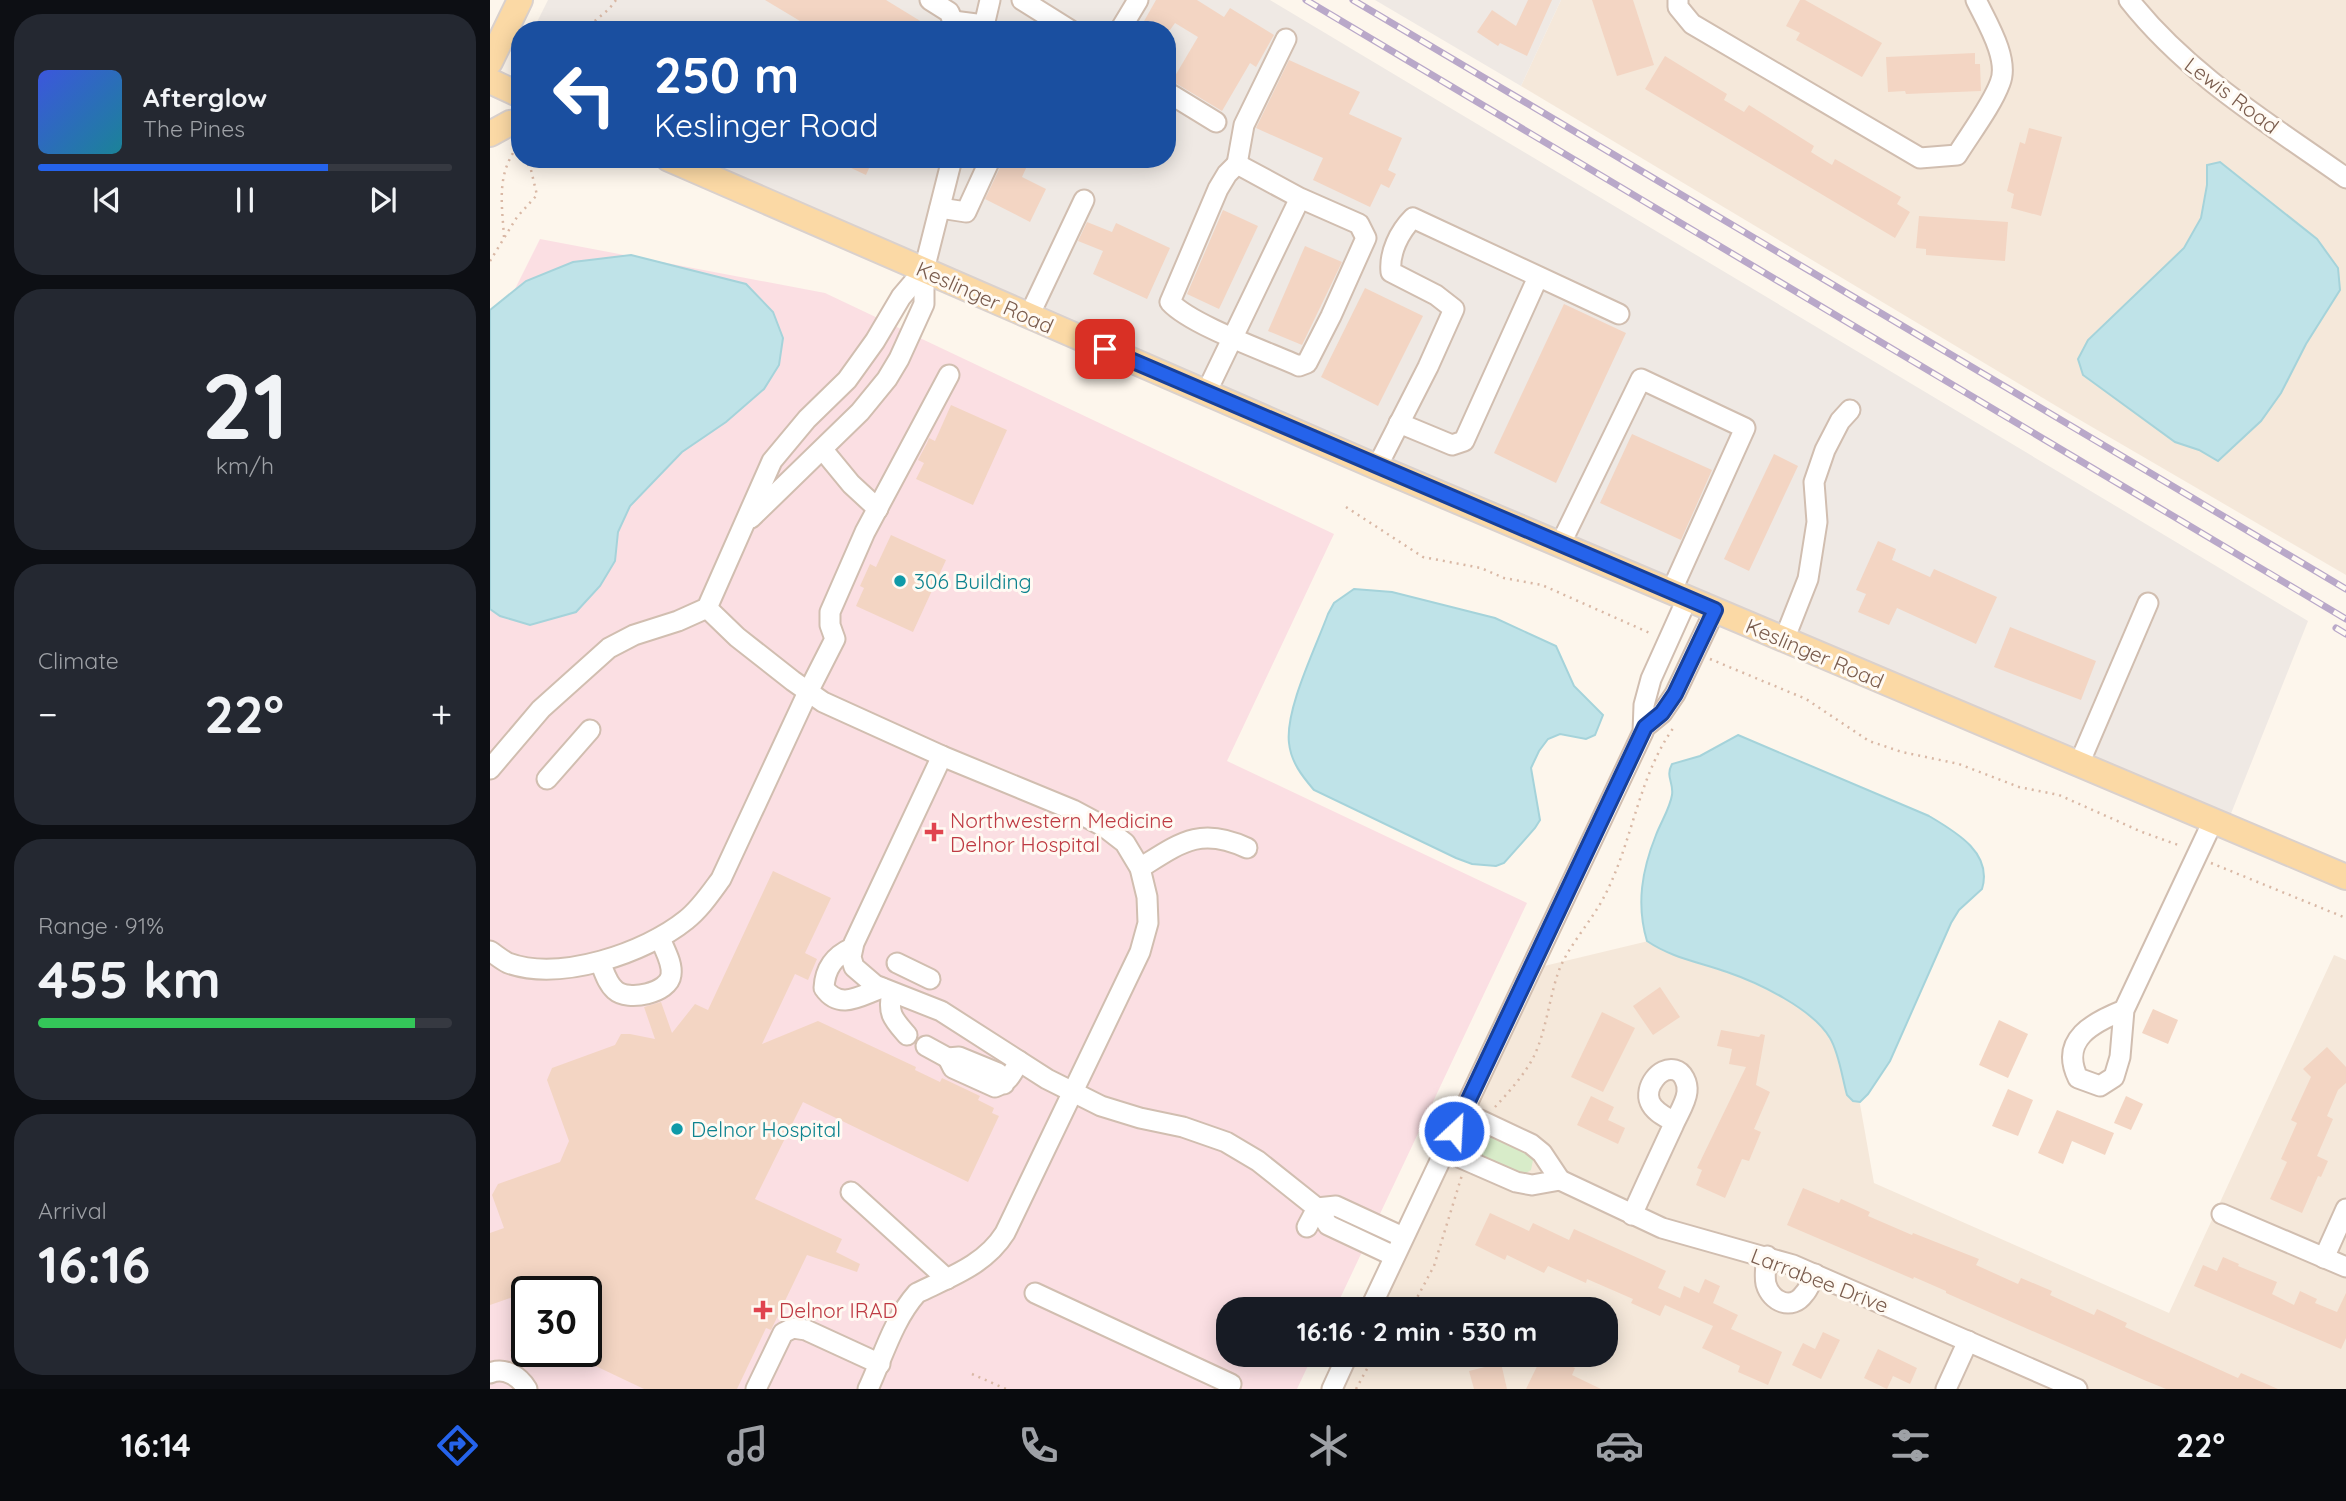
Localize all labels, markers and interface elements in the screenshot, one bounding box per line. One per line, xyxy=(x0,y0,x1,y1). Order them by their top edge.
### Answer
text: 250 m xyxy=(654,44,799,105)
icon: left xyxy=(539,49,630,140)
street label: Lewis Road xyxy=(2180,51,2284,139)
text: Afterglow xyxy=(143,81,267,114)
text: Keslinger Road xyxy=(654,105,879,145)
text: The Pines xyxy=(143,114,245,143)
icon: previous xyxy=(88,181,126,219)
icon: pause xyxy=(226,181,264,219)
icon: next xyxy=(364,181,402,219)
street label: Keslinger Road xyxy=(912,255,1058,339)
pin xyxy=(1075,319,1135,379)
icon: arrive xyxy=(1086,330,1124,368)
text: 21 xyxy=(201,348,289,462)
text: km/h xyxy=(216,451,274,480)
place label: 306 Building xyxy=(914,568,1032,594)
marker: 306 Building xyxy=(892,573,908,589)
street label: Keslinger Road xyxy=(1742,612,1888,694)
text: Climate xyxy=(38,646,119,675)
text: 22° xyxy=(204,681,284,746)
text: − xyxy=(38,690,58,738)
text: + xyxy=(431,690,452,738)
place label: Northwestern Medicine Delnor Hospital xyxy=(950,807,1173,857)
marker: Northwestern Medicine Delnor Hospital xyxy=(924,822,944,842)
text: Range · 91% xyxy=(38,911,164,940)
text: 455 km xyxy=(38,946,221,1011)
position arrow xyxy=(1417,1094,1491,1168)
place label: Delnor Hospital xyxy=(691,1116,841,1142)
marker: Delnor Hospital xyxy=(669,1121,685,1137)
text: Arrival xyxy=(38,1196,107,1225)
text: 16:16 xyxy=(38,1231,150,1296)
street label: Larrabee Drive xyxy=(1748,1242,1892,1318)
speed limit sign: 30 xyxy=(511,1276,602,1367)
place label: Delnor IRAD xyxy=(779,1297,898,1323)
marker: Delnor IRAD xyxy=(753,1300,773,1320)
text: 16:16 · 2 min · 530 m xyxy=(1297,1315,1537,1348)
icon: directions xyxy=(433,1421,482,1470)
icon: music xyxy=(723,1421,772,1470)
icon: phone xyxy=(1014,1421,1063,1470)
icon: climate xyxy=(1304,1421,1353,1470)
icon: car xyxy=(1595,1421,1644,1470)
icon: filters xyxy=(1886,1421,1935,1470)
text: 16:14 xyxy=(121,1425,191,1465)
text: 22° xyxy=(2176,1425,2225,1465)

